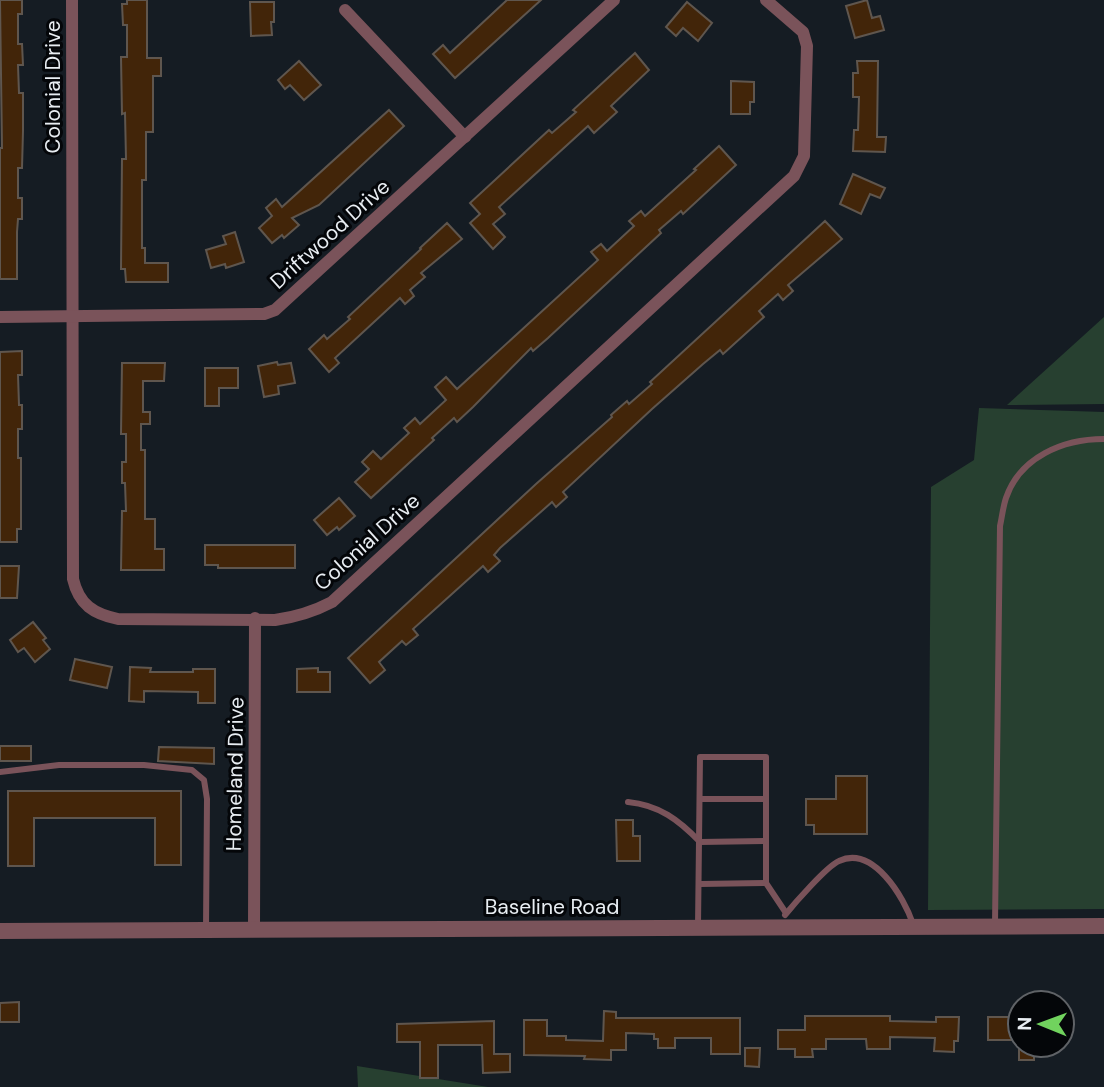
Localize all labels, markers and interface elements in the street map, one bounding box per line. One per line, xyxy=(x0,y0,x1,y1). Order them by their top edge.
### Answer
street label: Colonial Drive xyxy=(39,20,67,154)
street label: Driftwood Drive xyxy=(264,173,396,295)
street label: Colonial Drive xyxy=(308,487,426,597)
street label: Homeland Drive xyxy=(220,697,250,851)
street label: Baseline Road xyxy=(485,893,619,921)
north arrow xyxy=(1006,989,1076,1059)
text: N xyxy=(1012,1017,1037,1031)

